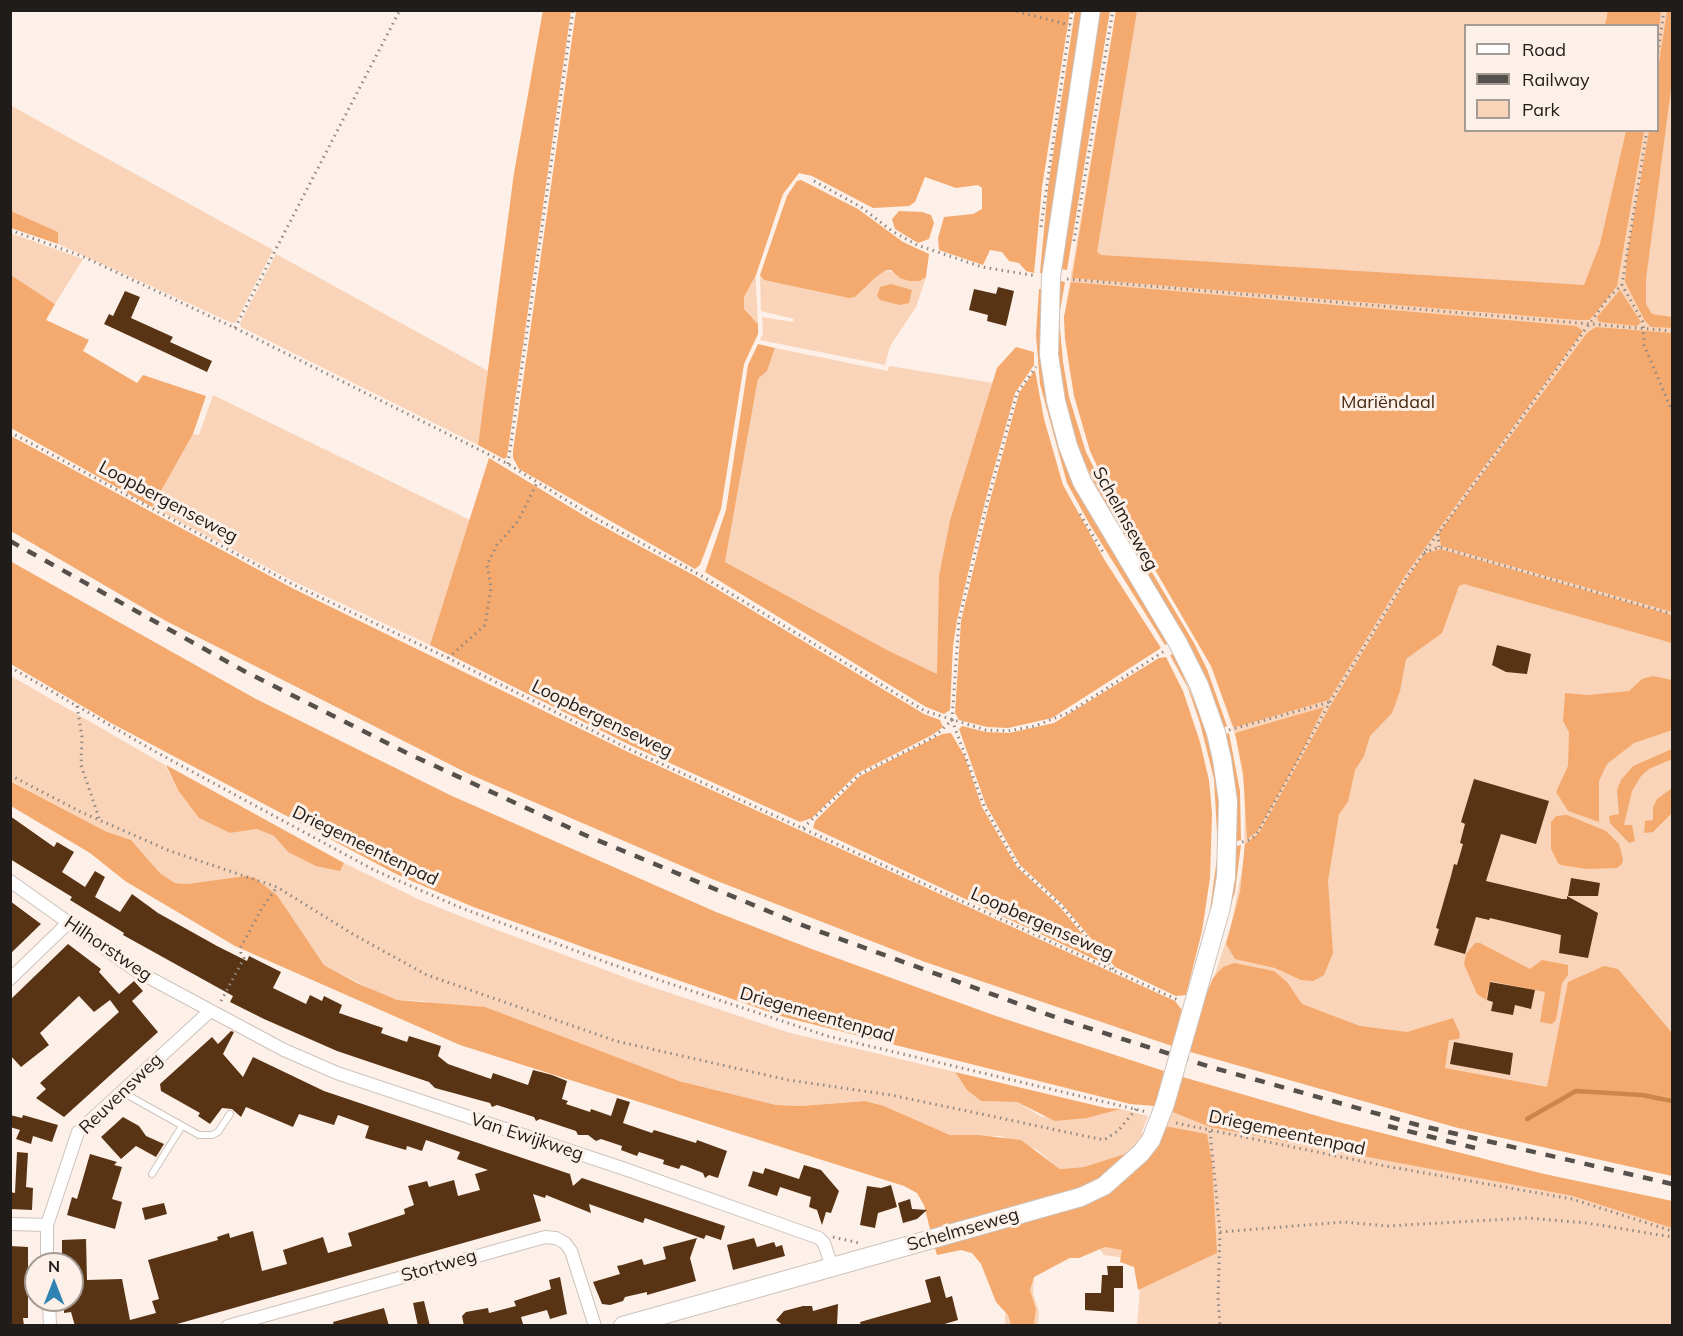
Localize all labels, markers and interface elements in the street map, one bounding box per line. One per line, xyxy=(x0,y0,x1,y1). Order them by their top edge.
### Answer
legend xyxy=(1464,24,1659,132)
text: Road xyxy=(1522,38,1566,61)
text: Railway xyxy=(1522,68,1590,91)
text: Park xyxy=(1522,98,1560,121)
park label: Mariëndaal xyxy=(1341,392,1435,414)
street label: Loopbergenseweg xyxy=(95,456,241,548)
street label: Schelmseweg xyxy=(1088,463,1162,575)
street label: Loopbergenseweg xyxy=(528,676,676,762)
street label: Driegemeentenpad xyxy=(289,801,441,891)
street label: Loopbergenseweg xyxy=(967,883,1117,965)
street label: Hilhorstweg xyxy=(60,912,156,986)
street label: Driegemeentenpad xyxy=(737,983,897,1047)
street label: Reuvensweg xyxy=(75,1049,167,1139)
street label: Driegemeentenpad xyxy=(1207,1106,1367,1160)
street label: Van Ewijkweg xyxy=(468,1109,586,1165)
street label: Schelmseweg xyxy=(905,1204,1021,1256)
street label: Stortweg xyxy=(399,1245,479,1287)
north arrow xyxy=(24,1252,84,1312)
text: N xyxy=(48,1256,60,1276)

